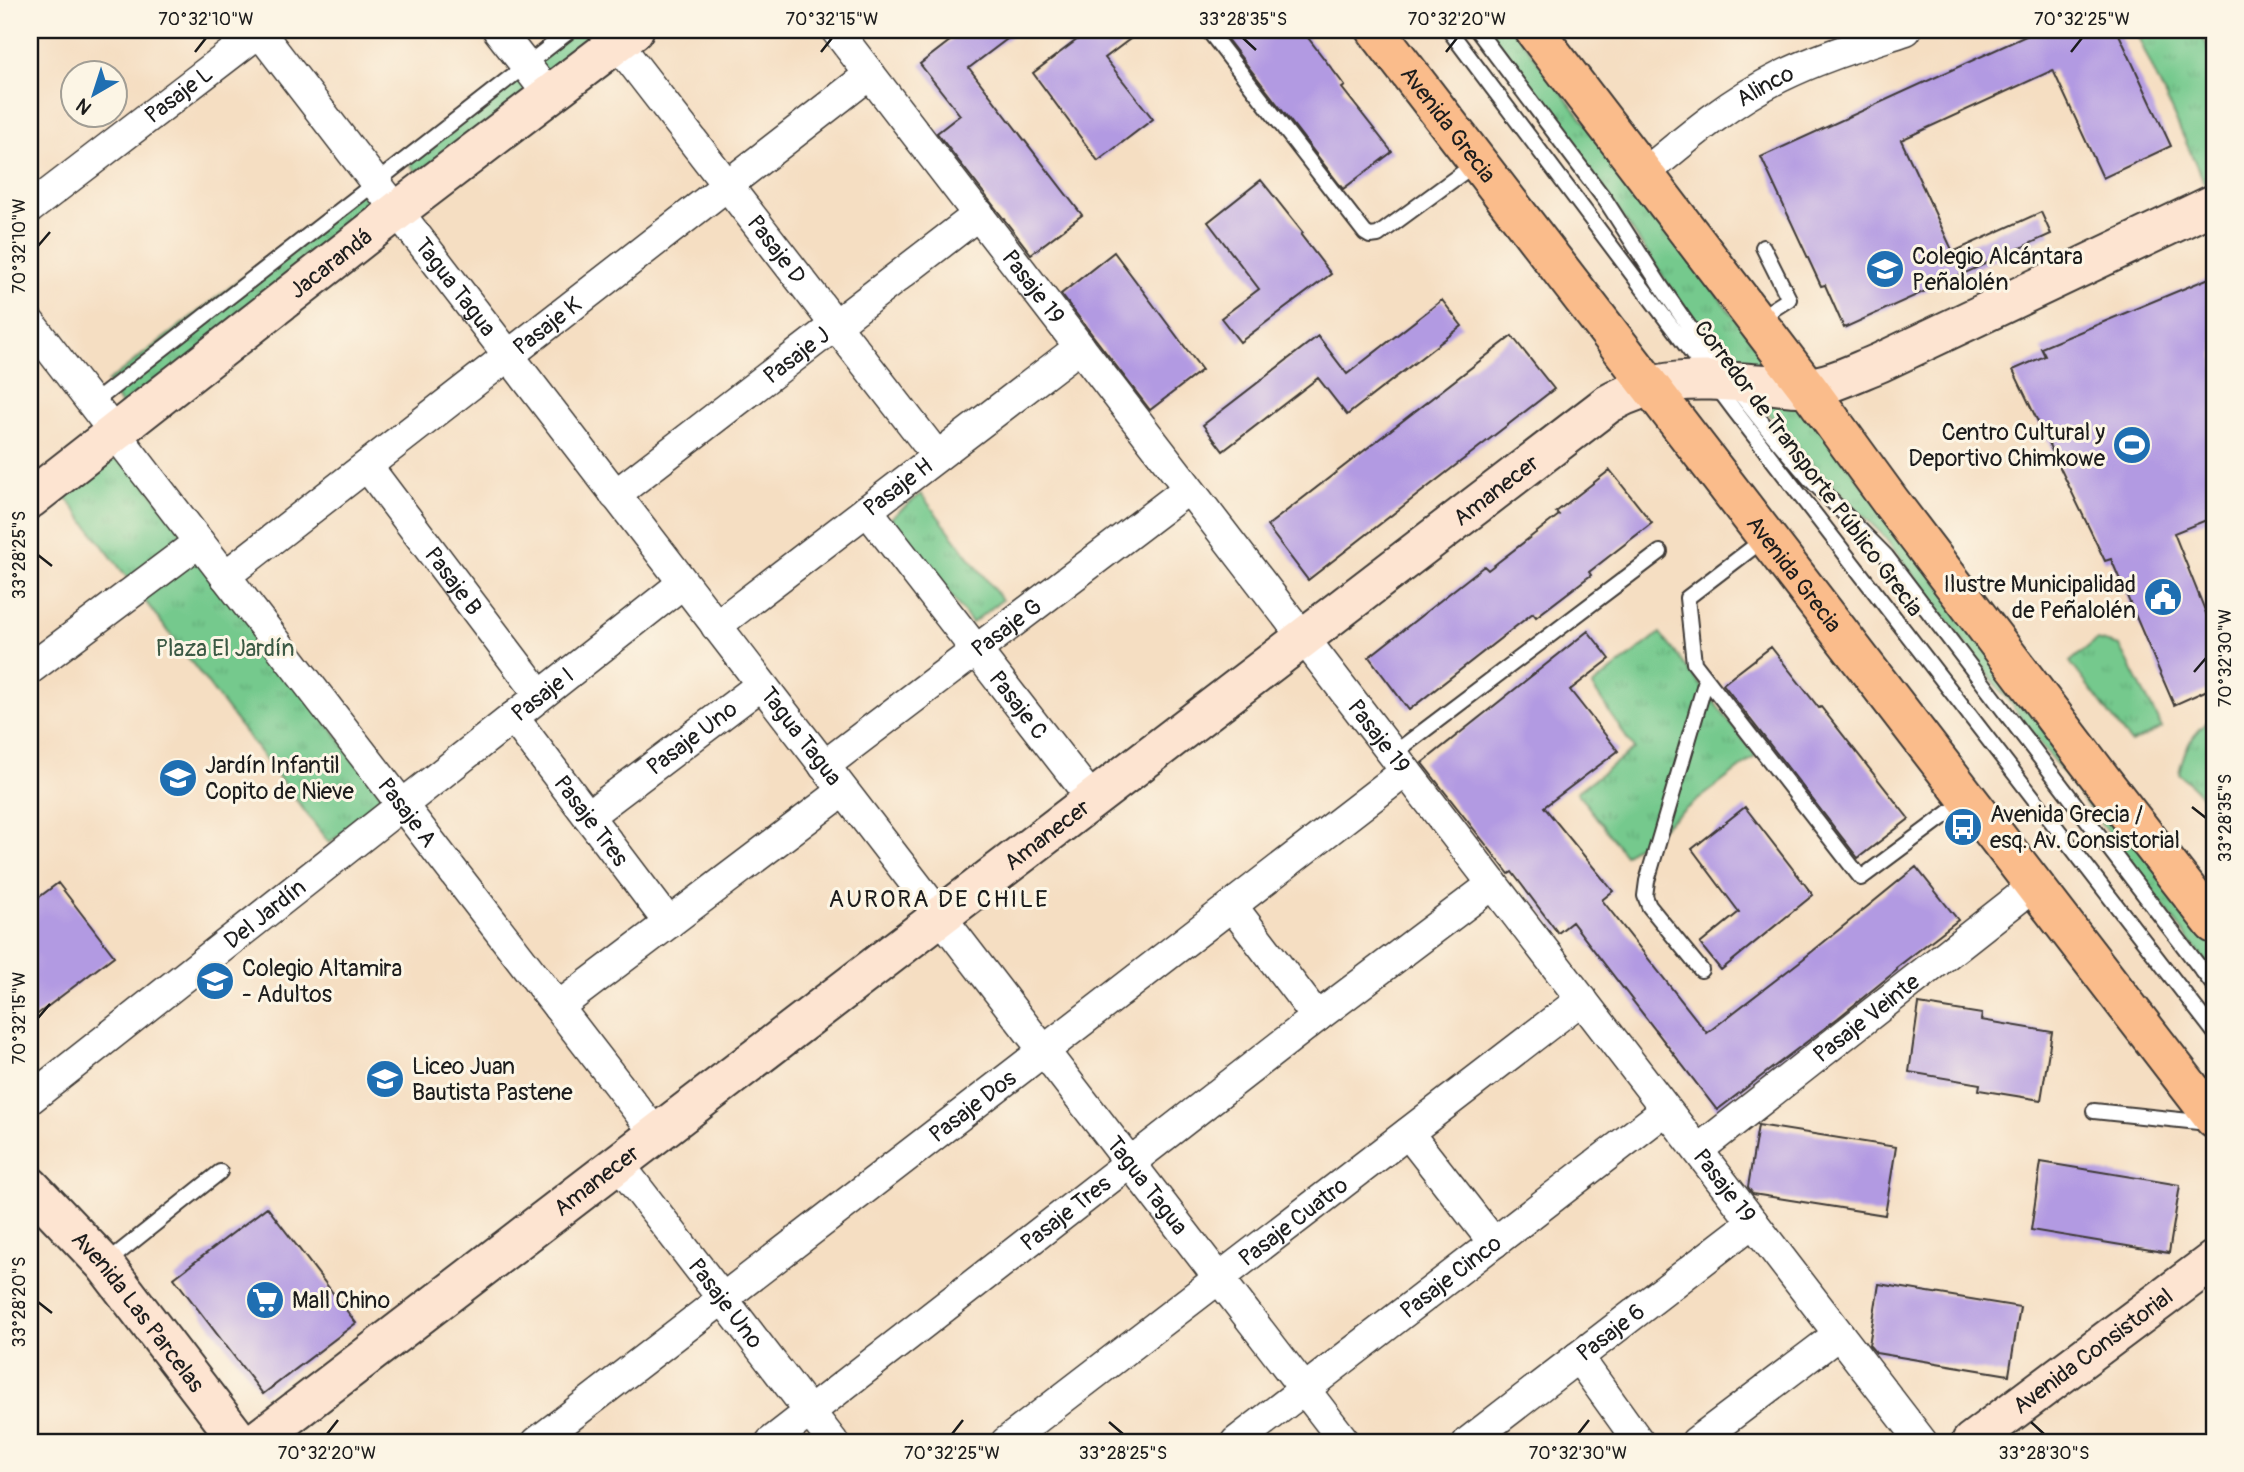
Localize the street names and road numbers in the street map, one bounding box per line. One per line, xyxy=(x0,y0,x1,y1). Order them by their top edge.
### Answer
street label: Pasaje L xyxy=(139,59,218,130)
street label: Alinco xyxy=(1731,59,1798,114)
street label: Avenida Grecia xyxy=(1394,60,1502,189)
street label: Pasaje D xyxy=(741,209,812,290)
street label: Jacarandá xyxy=(284,222,378,305)
street label: Tagua Tagua xyxy=(408,232,502,342)
street label: Pasaje 19 xyxy=(995,244,1071,330)
street label: Pasaje K xyxy=(507,290,587,362)
street label: Corredor de Transporte Público Grecia xyxy=(1688,314,1930,622)
street label: Pasaje J xyxy=(758,321,836,390)
street label: Amanecer xyxy=(1447,448,1545,533)
street label: Pasaje H xyxy=(858,451,938,523)
street label: Avenida Grecia xyxy=(1740,510,1848,638)
street label: Pasaje B xyxy=(418,541,489,621)
street label: Pasaje G xyxy=(966,592,1047,664)
street label: Pasaje I xyxy=(506,661,580,728)
street label: Pasaje C xyxy=(983,665,1054,745)
street label: Tagua Tagua xyxy=(754,681,848,791)
street label: Pasaje Uno xyxy=(641,694,743,782)
street label: Pasaje 19 xyxy=(1341,694,1417,779)
street label: Pasaje Tres xyxy=(547,770,635,872)
street label: Pasaje A xyxy=(371,772,443,853)
street label: Amanecer xyxy=(998,793,1096,877)
street label: Del Jardín xyxy=(218,873,312,955)
street label: Pasaje Veinte xyxy=(1807,967,1926,1069)
street label: Pasaje Dos xyxy=(923,1064,1022,1149)
street label: Tagua Tagua xyxy=(1100,1130,1194,1241)
street label: Amanecer xyxy=(548,1139,645,1223)
street label: Pasaje 19 xyxy=(1687,1143,1762,1229)
street label: Pasaje Tres xyxy=(1015,1169,1117,1257)
street label: Pasaje Cuatro xyxy=(1233,1170,1354,1273)
street label: Avenida Las Parcelas xyxy=(65,1225,211,1398)
street label: Pasaje Cinco xyxy=(1394,1229,1507,1325)
street label: Pasaje Uno xyxy=(682,1253,770,1354)
street label: Avenida Consistorial xyxy=(2007,1282,2179,1421)
street label: Pasaje 6 xyxy=(1571,1297,1651,1368)

